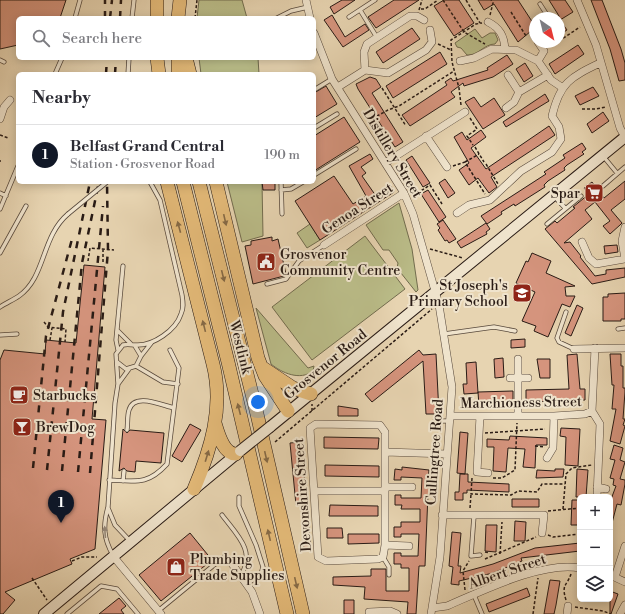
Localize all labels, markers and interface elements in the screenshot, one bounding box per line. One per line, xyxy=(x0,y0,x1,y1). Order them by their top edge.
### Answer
north arrow xyxy=(529,12,565,48)
search box xyxy=(16,16,316,60)
icon: search xyxy=(30,27,52,49)
text: Search here xyxy=(62,29,142,48)
text: Nearby xyxy=(32,87,91,109)
street label: Distillery Street xyxy=(358,106,426,201)
text: Belfast Grand Central xyxy=(70,137,224,156)
text: 1 xyxy=(42,147,48,163)
text: 190 m xyxy=(264,147,300,163)
text: Station · Grosvenor Road xyxy=(70,156,215,172)
street label: Genoa Street xyxy=(318,179,397,239)
supermarket icon: Spar xyxy=(583,182,605,204)
place label: Spar xyxy=(551,185,580,203)
one-way arrow xyxy=(223,214,229,226)
one-way arrow xyxy=(176,221,182,233)
place label: Grosvenor Community Centre xyxy=(280,246,400,280)
public building icon: Grosvenor Community Centre xyxy=(255,251,277,273)
one-way arrow xyxy=(220,270,226,282)
place label: St Joseph's Primary School xyxy=(409,277,508,311)
school or university icon: St Joseph's Primary School xyxy=(511,282,533,304)
street label: Westlink xyxy=(224,318,256,377)
one-way arrow xyxy=(201,320,207,332)
street label: Grosvenor Road xyxy=(280,326,371,404)
cafe icon: Starbucks xyxy=(8,384,30,406)
place label: Starbucks xyxy=(33,387,96,405)
your location xyxy=(248,392,268,412)
street label: Marchioness Street xyxy=(460,393,582,413)
street label: Cullingtree Road xyxy=(422,398,448,506)
one-way arrow xyxy=(236,402,242,415)
bar icon: BrewDog xyxy=(11,416,33,438)
place label: BrewDog xyxy=(35,419,95,437)
street label: Devonshire Street xyxy=(290,438,316,552)
one-way arrow xyxy=(204,449,210,461)
one-way arrow xyxy=(264,451,270,463)
pin: 1 xyxy=(48,490,74,523)
map controls xyxy=(577,494,613,602)
button: + xyxy=(577,494,613,530)
one-way arrow xyxy=(101,526,108,538)
one-way arrow xyxy=(265,529,271,541)
button: − xyxy=(577,530,613,566)
street label: Albert Street xyxy=(465,550,549,594)
place label: Plumbing Trade Supplies xyxy=(190,551,284,585)
shop icon: Plumbing Trade Supplies xyxy=(165,556,187,578)
button: layers xyxy=(577,566,613,602)
one-way arrow xyxy=(293,578,299,590)

